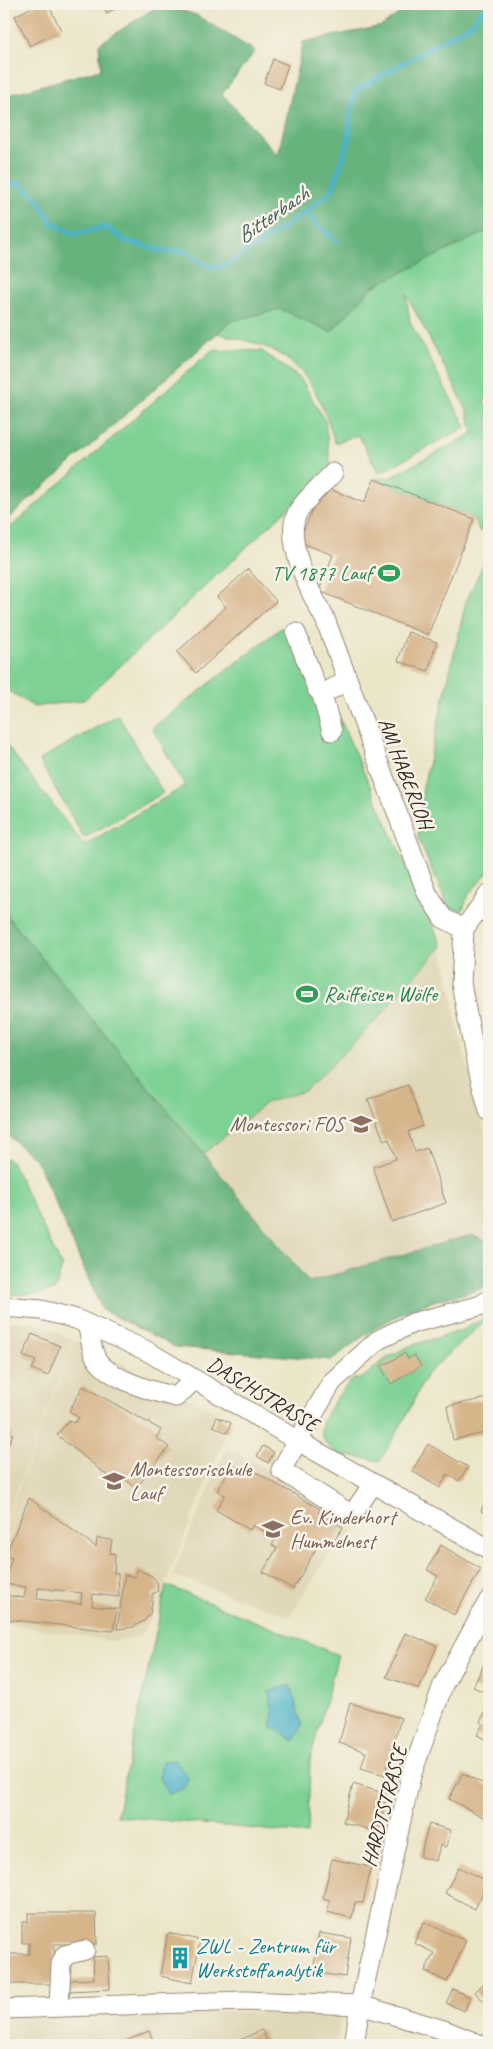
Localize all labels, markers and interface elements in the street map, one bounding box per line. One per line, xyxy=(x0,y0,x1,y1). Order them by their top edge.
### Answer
water label: Bitterbach xyxy=(231,179,316,250)
place label: TV 1877 Lauf xyxy=(271,560,377,586)
sports icon: TV 1877 Lauf xyxy=(376,560,402,586)
street label: AM HABERLOH xyxy=(373,714,440,835)
sports icon: Raiffeisen Wölfe xyxy=(294,981,320,1007)
place label: Raiffeisen Wölfe xyxy=(324,981,439,1007)
place label: Montessori FOS xyxy=(230,1111,347,1137)
school or university icon: Montessori FOS xyxy=(348,1111,374,1137)
street label: DASCHSTRASSE xyxy=(203,1351,325,1439)
place label: Montessorischule Lauf xyxy=(130,1456,252,1506)
school or university icon: Montessorischule Lauf xyxy=(101,1468,127,1494)
place label: Ev. Kinderhort Hummelnest xyxy=(290,1504,398,1554)
school or university icon: Ev. Kinderhort Hummelnest xyxy=(260,1516,286,1542)
street label: HARDTSTRASSE xyxy=(355,1740,413,1870)
place label: ZWL - Zentrum für Werkstoffanalytik xyxy=(196,1933,337,1983)
building icon: ZWL - Zentrum für Werkstoffanalytik xyxy=(167,1945,193,1971)

